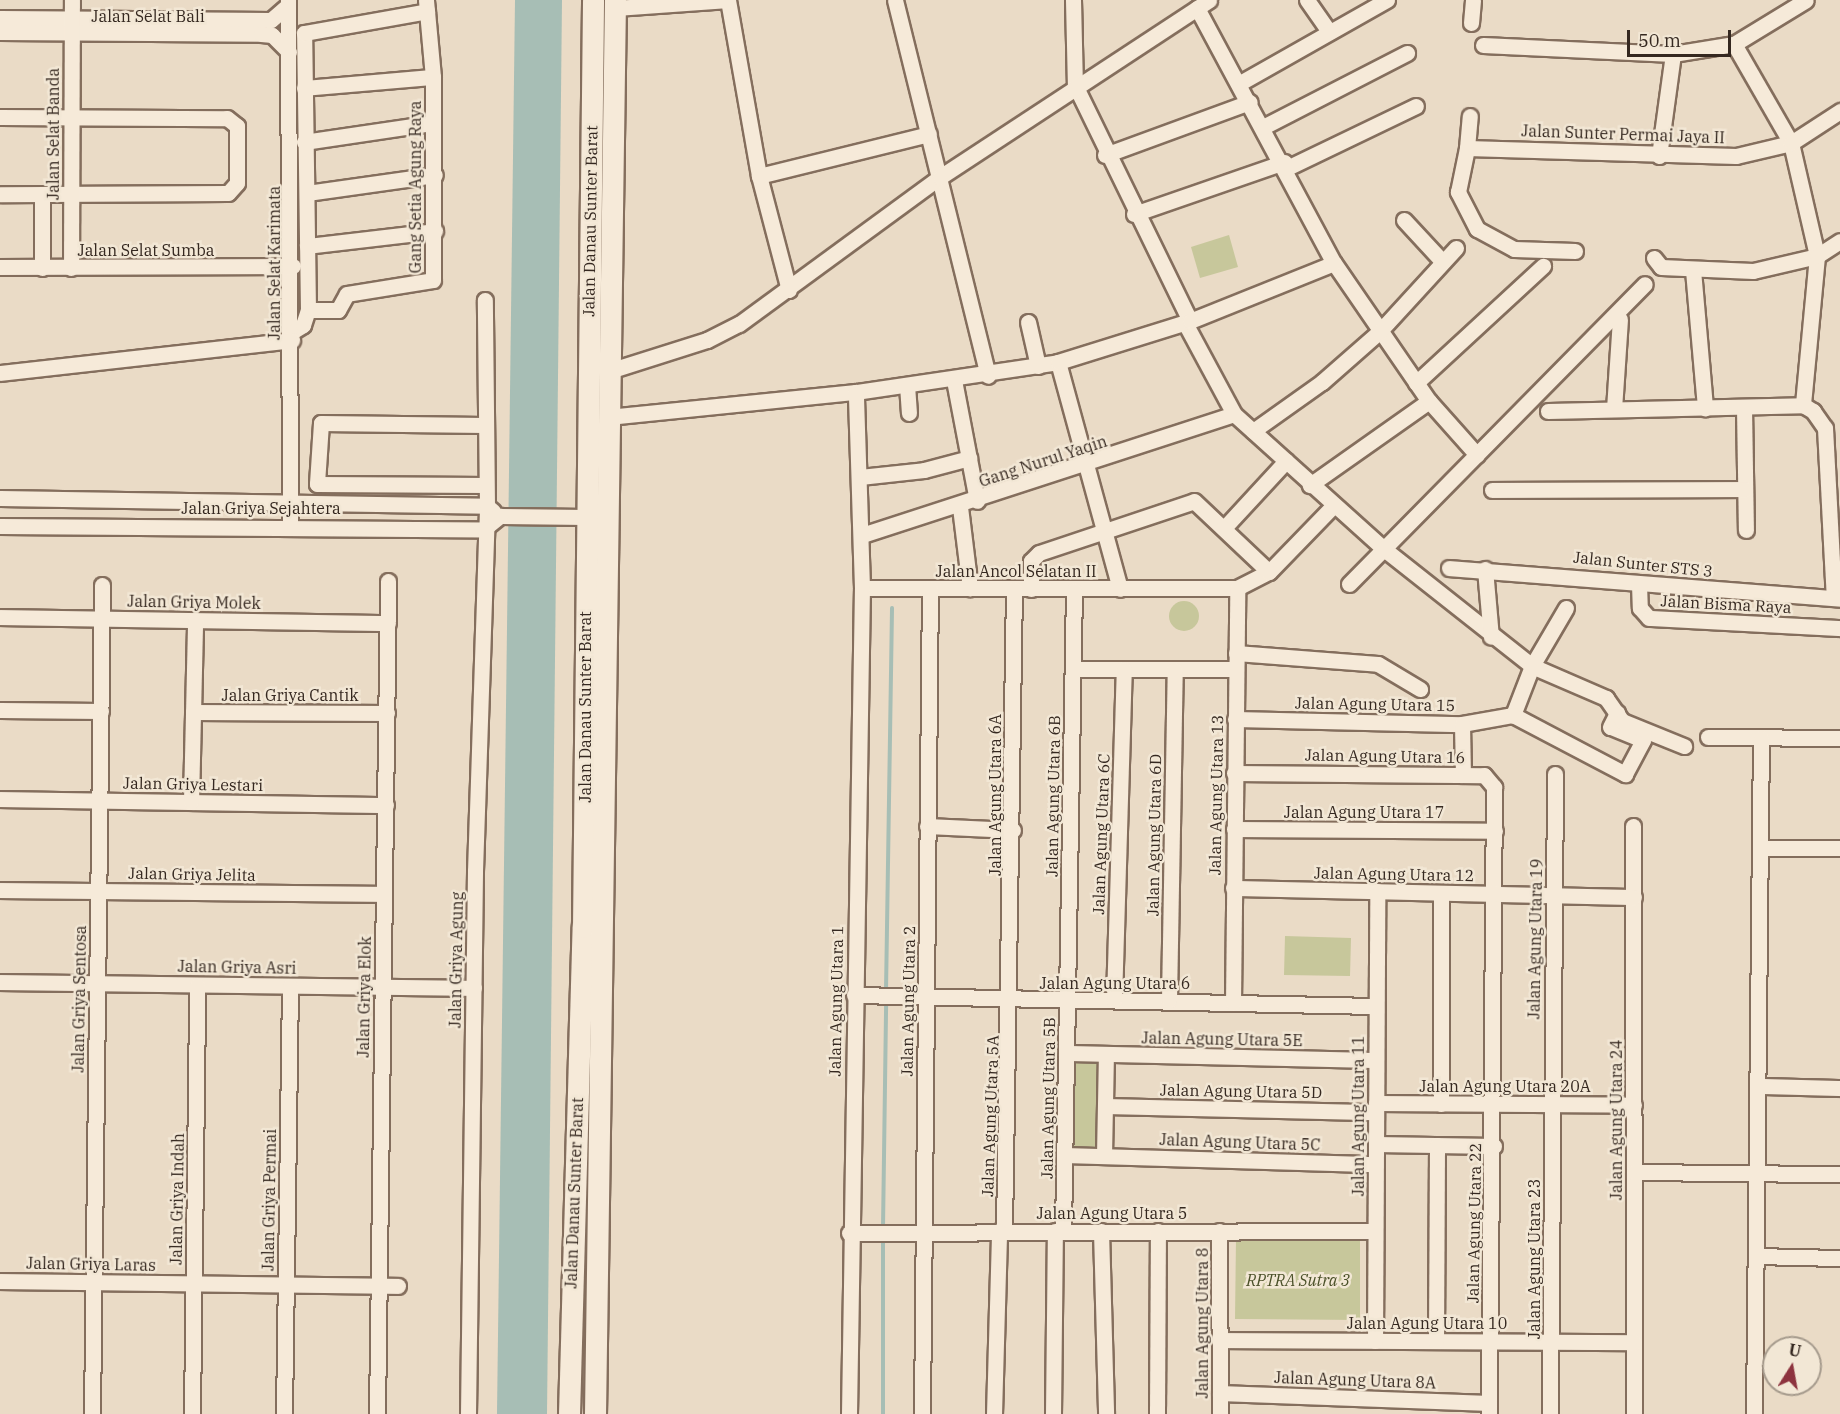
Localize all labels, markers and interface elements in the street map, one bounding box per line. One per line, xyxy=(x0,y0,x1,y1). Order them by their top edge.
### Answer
street label: Jalan Selat Bali xyxy=(91,6,205,26)
scale bar xyxy=(1630,18,1734,56)
text: 50 m xyxy=(1638,29,1681,52)
street label: Jalan Selat Banda xyxy=(43,68,63,200)
street label: Gang Setia Agung Raya xyxy=(405,101,425,273)
street label: Jalan Sunter Permai Jaya II xyxy=(1521,121,1725,147)
street label: Jalan Danau Sunter Barat xyxy=(579,125,601,317)
street label: Jalan Selat Karimata xyxy=(264,186,284,340)
street label: Jalan Selat Sumba xyxy=(77,240,215,260)
street label: Gang Nurul Yaqin xyxy=(976,431,1110,491)
street label: Jalan Griya Sejahtera xyxy=(181,498,341,518)
street label: Jalan Sunter STS 3 xyxy=(1572,547,1714,581)
street label: Jalan Ancol Selatan II xyxy=(935,561,1097,581)
street label: Jalan Griya Molek xyxy=(127,591,261,613)
street label: Jalan Bisma Raya xyxy=(1660,591,1792,617)
street label: Jalan Danau Sunter Barat xyxy=(575,611,595,803)
street label: Jalan Griya Cantik xyxy=(221,685,359,705)
street label: Jalan Agung Utara 15 xyxy=(1295,693,1455,715)
street label: Jalan Agung Utara 6A xyxy=(985,714,1005,876)
street label: Jalan Agung Utara 6B xyxy=(1042,715,1064,877)
street label: Jalan Agung Utara 13 xyxy=(1205,715,1227,875)
street label: Jalan Agung Utara 16 xyxy=(1305,745,1465,767)
street label: Jalan Agung Utara 6C xyxy=(1089,753,1113,915)
street label: Jalan Agung Utara 6D xyxy=(1143,754,1165,916)
street label: Jalan Griya Lestari xyxy=(123,773,263,795)
street label: Jalan Agung Utara 17 xyxy=(1284,802,1444,822)
street label: Jalan Agung Utara 19 xyxy=(1524,859,1546,1019)
street label: Jalan Griya Jelita xyxy=(128,863,256,885)
street label: Jalan Agung Utara 12 xyxy=(1314,863,1474,885)
street label: Jalan Griya Agung xyxy=(445,892,467,1028)
street label: Jalan Griya Sentosa xyxy=(68,925,90,1073)
street label: Jalan Agung Utara 1 xyxy=(825,925,847,1077)
street label: Jalan Agung Utara 2 xyxy=(897,925,919,1077)
street label: Jalan Griya Elok xyxy=(353,936,375,1058)
street label: Jalan Griya Asri xyxy=(177,956,297,978)
street label: Jalan Agung Utara 6 xyxy=(1040,973,1190,993)
street label: Jalan Agung Utara 5B xyxy=(1037,1017,1059,1179)
street label: Jalan Agung Utara 5E xyxy=(1141,1028,1303,1050)
street label: Jalan Agung Utara 5A xyxy=(978,1035,1002,1197)
street label: Jalan Agung Utara 11 xyxy=(1348,1036,1368,1196)
street label: Jalan Agung Utara 24 xyxy=(1606,1040,1626,1200)
street label: Jalan Agung Utara 20A xyxy=(1419,1076,1591,1096)
street label: Jalan Agung Utara 5D xyxy=(1160,1080,1322,1102)
street label: Jalan Danau Sunter Barat xyxy=(561,1097,587,1289)
street label: Jalan Griya Permai xyxy=(258,1129,280,1271)
street label: Jalan Agung Utara 5C xyxy=(1159,1130,1321,1154)
street label: Jalan Griya Indah xyxy=(166,1133,188,1265)
street label: Jalan Agung Utara 22 xyxy=(1463,1143,1485,1303)
street label: Jalan Agung Utara 23 xyxy=(1524,1179,1544,1339)
street label: Jalan Agung Utara 5 xyxy=(1037,1203,1187,1223)
street label: Jalan Agung Utara 8 xyxy=(1192,1248,1212,1398)
street label: Jalan Griya Laras xyxy=(26,1253,156,1275)
park label: RPTRA Sutra 3 xyxy=(1246,1270,1350,1290)
street label: Jalan Agung Utara 10 xyxy=(1347,1313,1507,1333)
north arrow xyxy=(1762,1336,1822,1396)
text: U xyxy=(1787,1339,1803,1361)
street label: Jalan Agung Utara 8A xyxy=(1274,1368,1436,1392)

